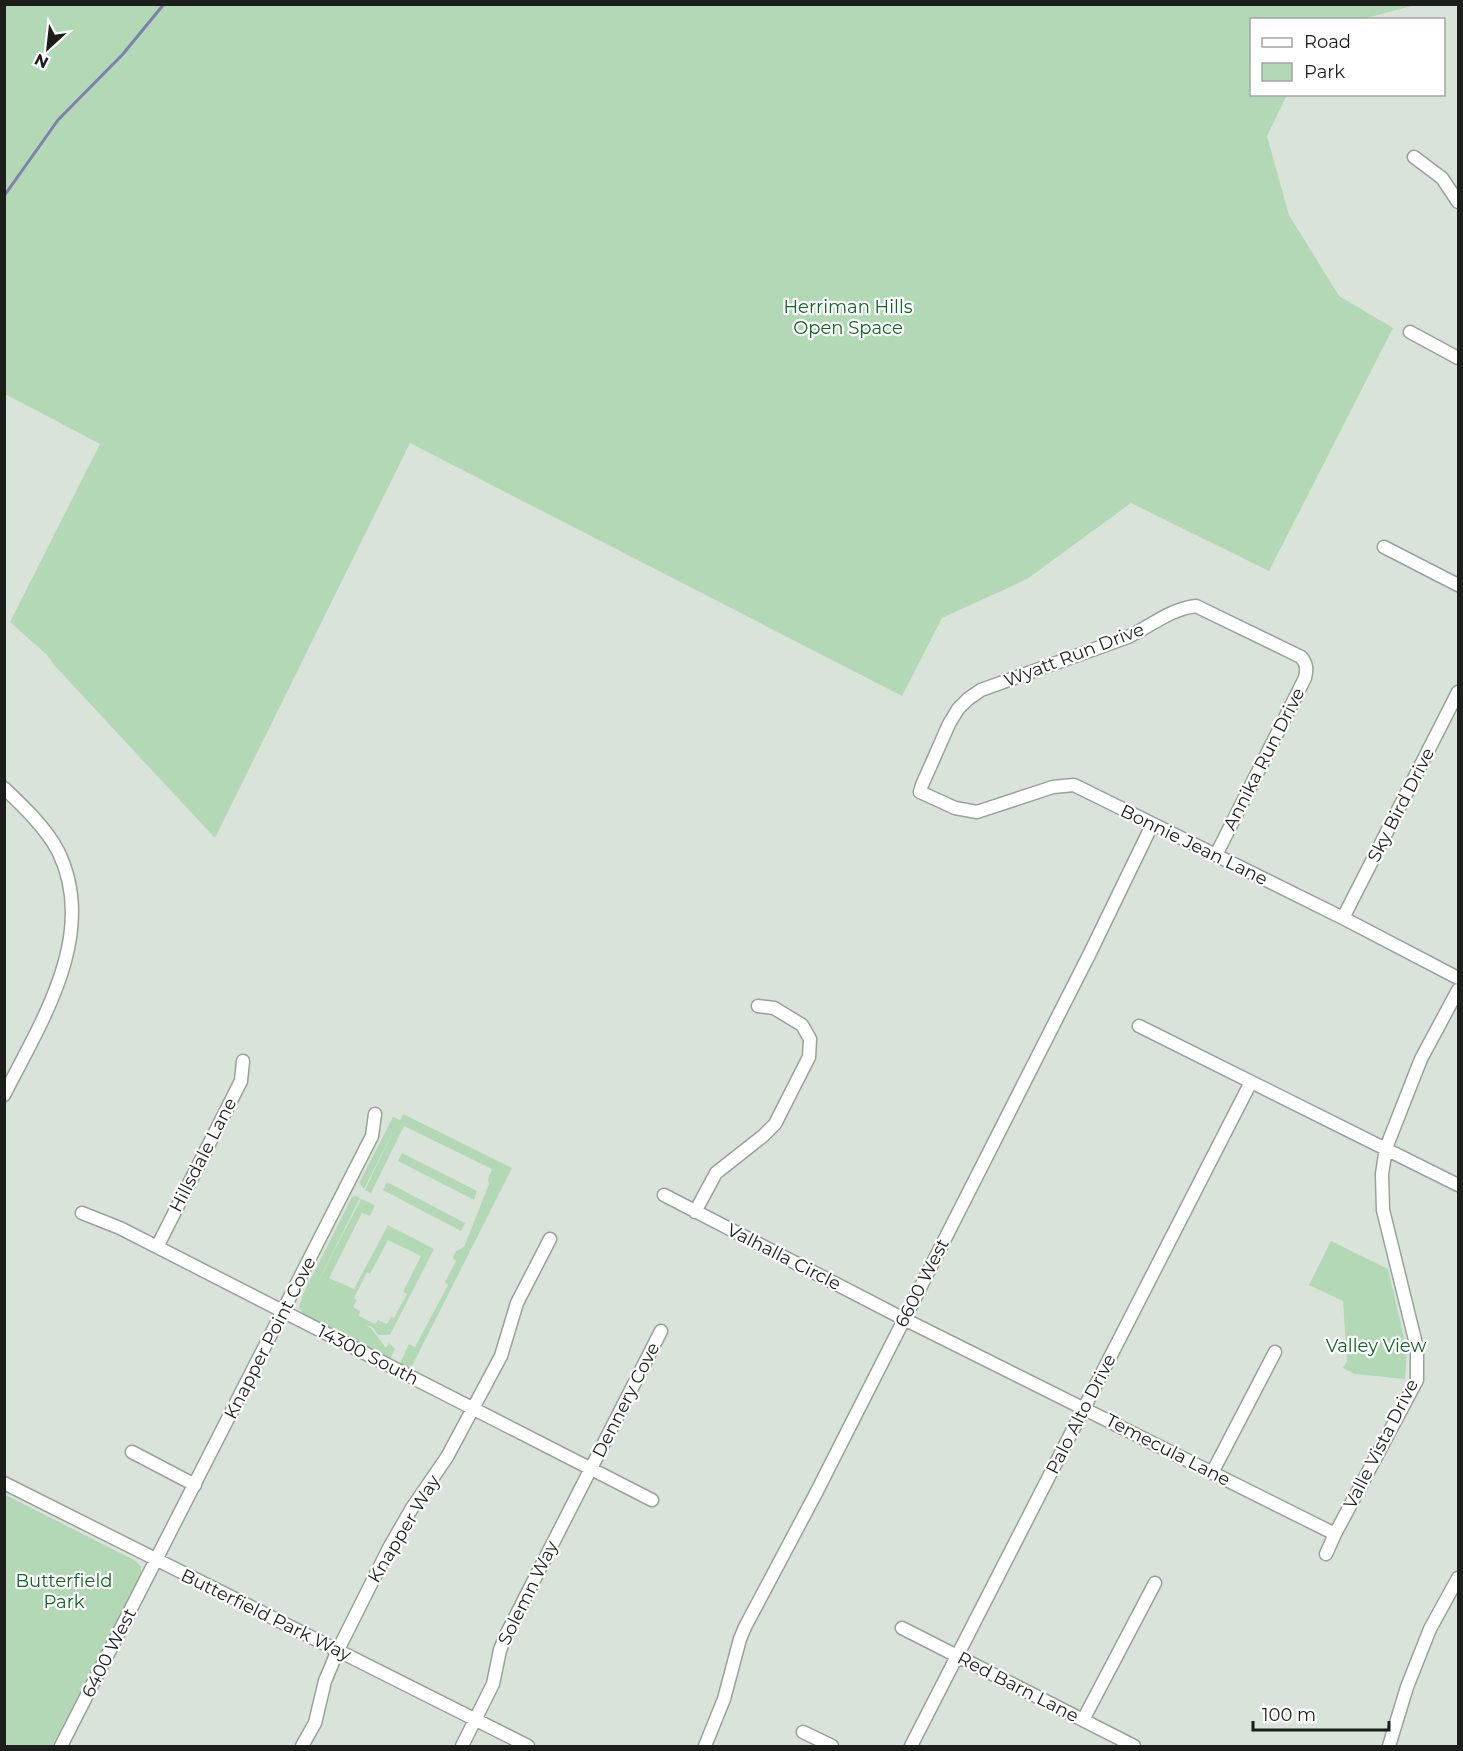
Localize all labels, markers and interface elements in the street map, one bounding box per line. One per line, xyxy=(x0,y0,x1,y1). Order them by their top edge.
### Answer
north arrow xyxy=(18,18,78,78)
legend xyxy=(1250,18,1445,96)
text: Road xyxy=(1304,31,1351,53)
text: N xyxy=(31,50,51,72)
text: Park xyxy=(1304,61,1345,83)
park label: Herriman Hills Open Space xyxy=(783,296,913,339)
street label: Wyatt Run Drive xyxy=(1001,618,1147,692)
street label: Annika Run Drive xyxy=(1219,684,1310,834)
street label: Sky Bird Drive xyxy=(1363,744,1439,866)
street label: Bonnie Jean Lane xyxy=(1117,800,1271,890)
street label: Hillsdale Lane xyxy=(165,1094,241,1216)
street label: Valhalla Circle xyxy=(723,1219,845,1295)
street label: 6600 West xyxy=(890,1235,954,1331)
street label: Knapper Point Cove xyxy=(219,1253,321,1423)
street label: 14300 South xyxy=(314,1320,422,1390)
park label: Valley View xyxy=(1326,1335,1427,1357)
street label: Dennery Cove xyxy=(588,1339,665,1461)
street label: Palo Alto Drive xyxy=(1041,1350,1121,1478)
street label: Valle Vista Drive xyxy=(1339,1375,1423,1513)
street label: Temecula Lane xyxy=(1102,1409,1234,1491)
street label: Knapper Way xyxy=(363,1471,445,1587)
street label: Solemn Way xyxy=(493,1537,563,1649)
street label: Butterfield Park Way xyxy=(177,1564,355,1666)
park label: Butterfield Park xyxy=(16,1570,112,1613)
street label: 6400 West xyxy=(77,1605,141,1701)
street label: Red Barn Lane xyxy=(954,1647,1082,1727)
scale bar xyxy=(1253,1694,1390,1732)
text: 100 m xyxy=(1262,1704,1316,1726)

